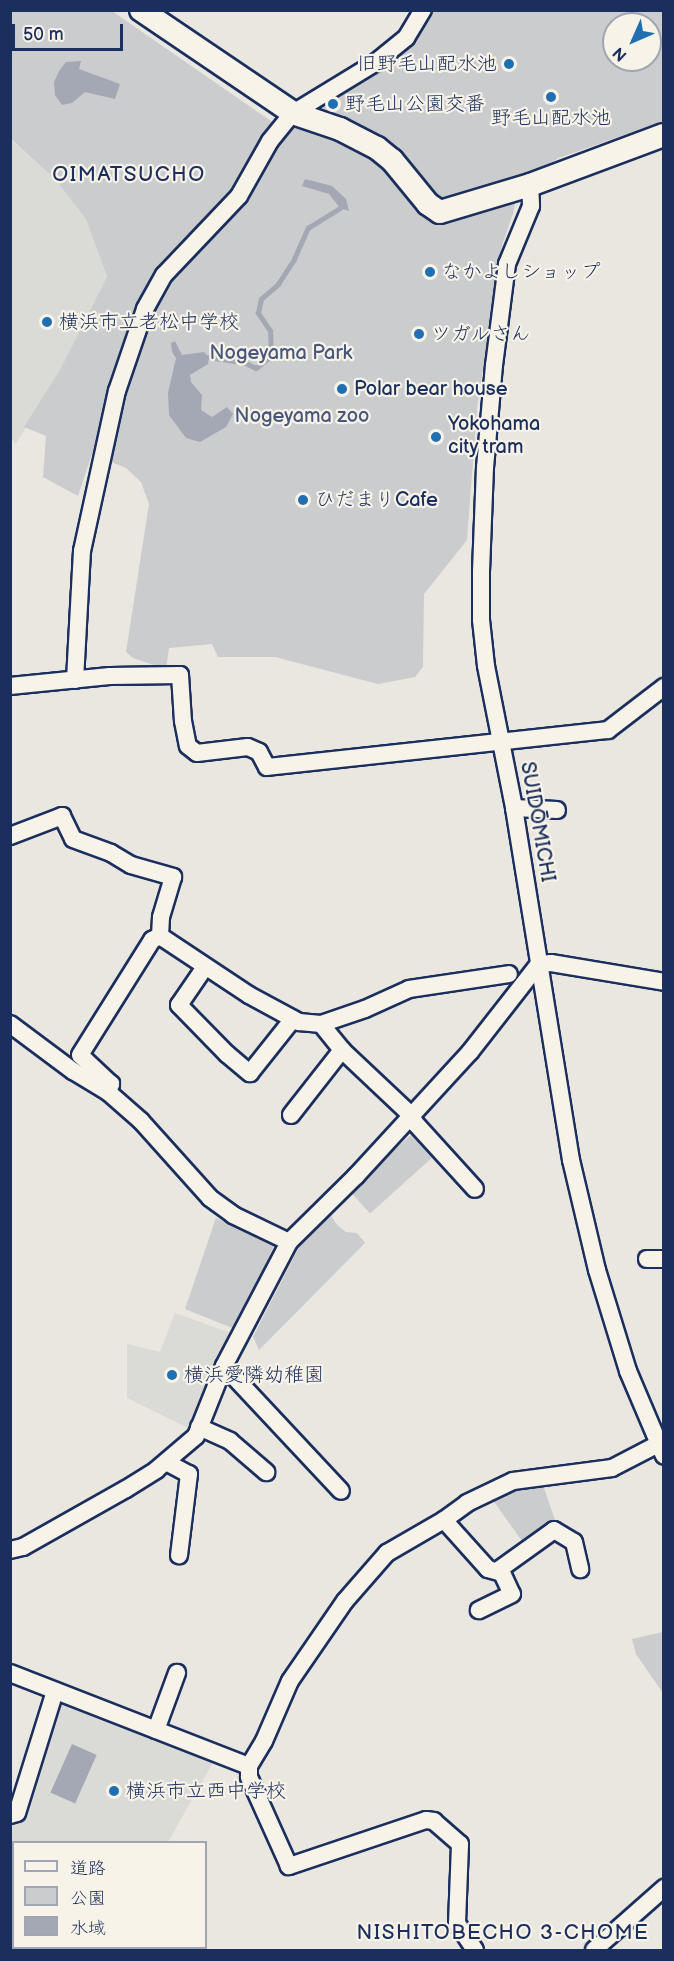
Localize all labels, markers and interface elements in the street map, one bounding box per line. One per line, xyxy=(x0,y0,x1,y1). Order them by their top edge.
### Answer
scale bar xyxy=(15,12,126,50)
north arrow xyxy=(602,12,662,72)
text: 50 m xyxy=(23,24,64,45)
text: N xyxy=(609,43,631,65)
place label: 旧野毛山配水池 xyxy=(357,52,497,76)
marker: 旧野毛山配水池 xyxy=(502,57,516,71)
marker: 野毛山配水池 xyxy=(544,90,558,104)
place label: 野毛山公園交番 xyxy=(345,92,485,116)
marker: 野毛山公園交番 xyxy=(326,97,340,111)
place label: 野毛山配水池 xyxy=(491,106,611,130)
district label: OIMATSUCHO xyxy=(52,162,206,188)
place label: なかよしショップ xyxy=(442,260,602,284)
marker: なかよしショップ xyxy=(423,265,437,279)
place label: 横浜市立老松中学校 xyxy=(59,310,239,334)
marker: 横浜市立老松中学校 xyxy=(40,315,54,329)
place label: ツガルさん xyxy=(431,322,531,346)
marker: ツガルさん xyxy=(412,327,426,341)
park label: Nogeyama Park xyxy=(210,341,352,365)
place label: Polar bear house xyxy=(354,377,508,401)
marker: Polar bear house xyxy=(335,382,349,396)
park label: Nogeyama zoo xyxy=(235,404,369,428)
place label: Yokohama city tram xyxy=(448,413,540,460)
marker: Yokohama city tram xyxy=(429,430,443,444)
place label: ひだまりCafe xyxy=(315,488,438,512)
marker: ひだまりCafe xyxy=(296,493,310,507)
street label: SUIDŌMICHI xyxy=(515,760,559,884)
place label: 横浜愛隣幼稚園 xyxy=(184,1363,324,1387)
marker: 横浜愛隣幼稚園 xyxy=(165,1368,179,1382)
place label: 横浜市立西中学校 xyxy=(126,1779,286,1803)
marker: 横浜市立西中学校 xyxy=(107,1784,121,1798)
legend xyxy=(12,1841,207,1949)
text: 道路 xyxy=(70,1858,106,1879)
text: 公園 xyxy=(70,1888,106,1909)
text: 水域 xyxy=(70,1918,106,1939)
district label: NISHITOBECHO 3-CHOME xyxy=(357,1920,649,1946)

